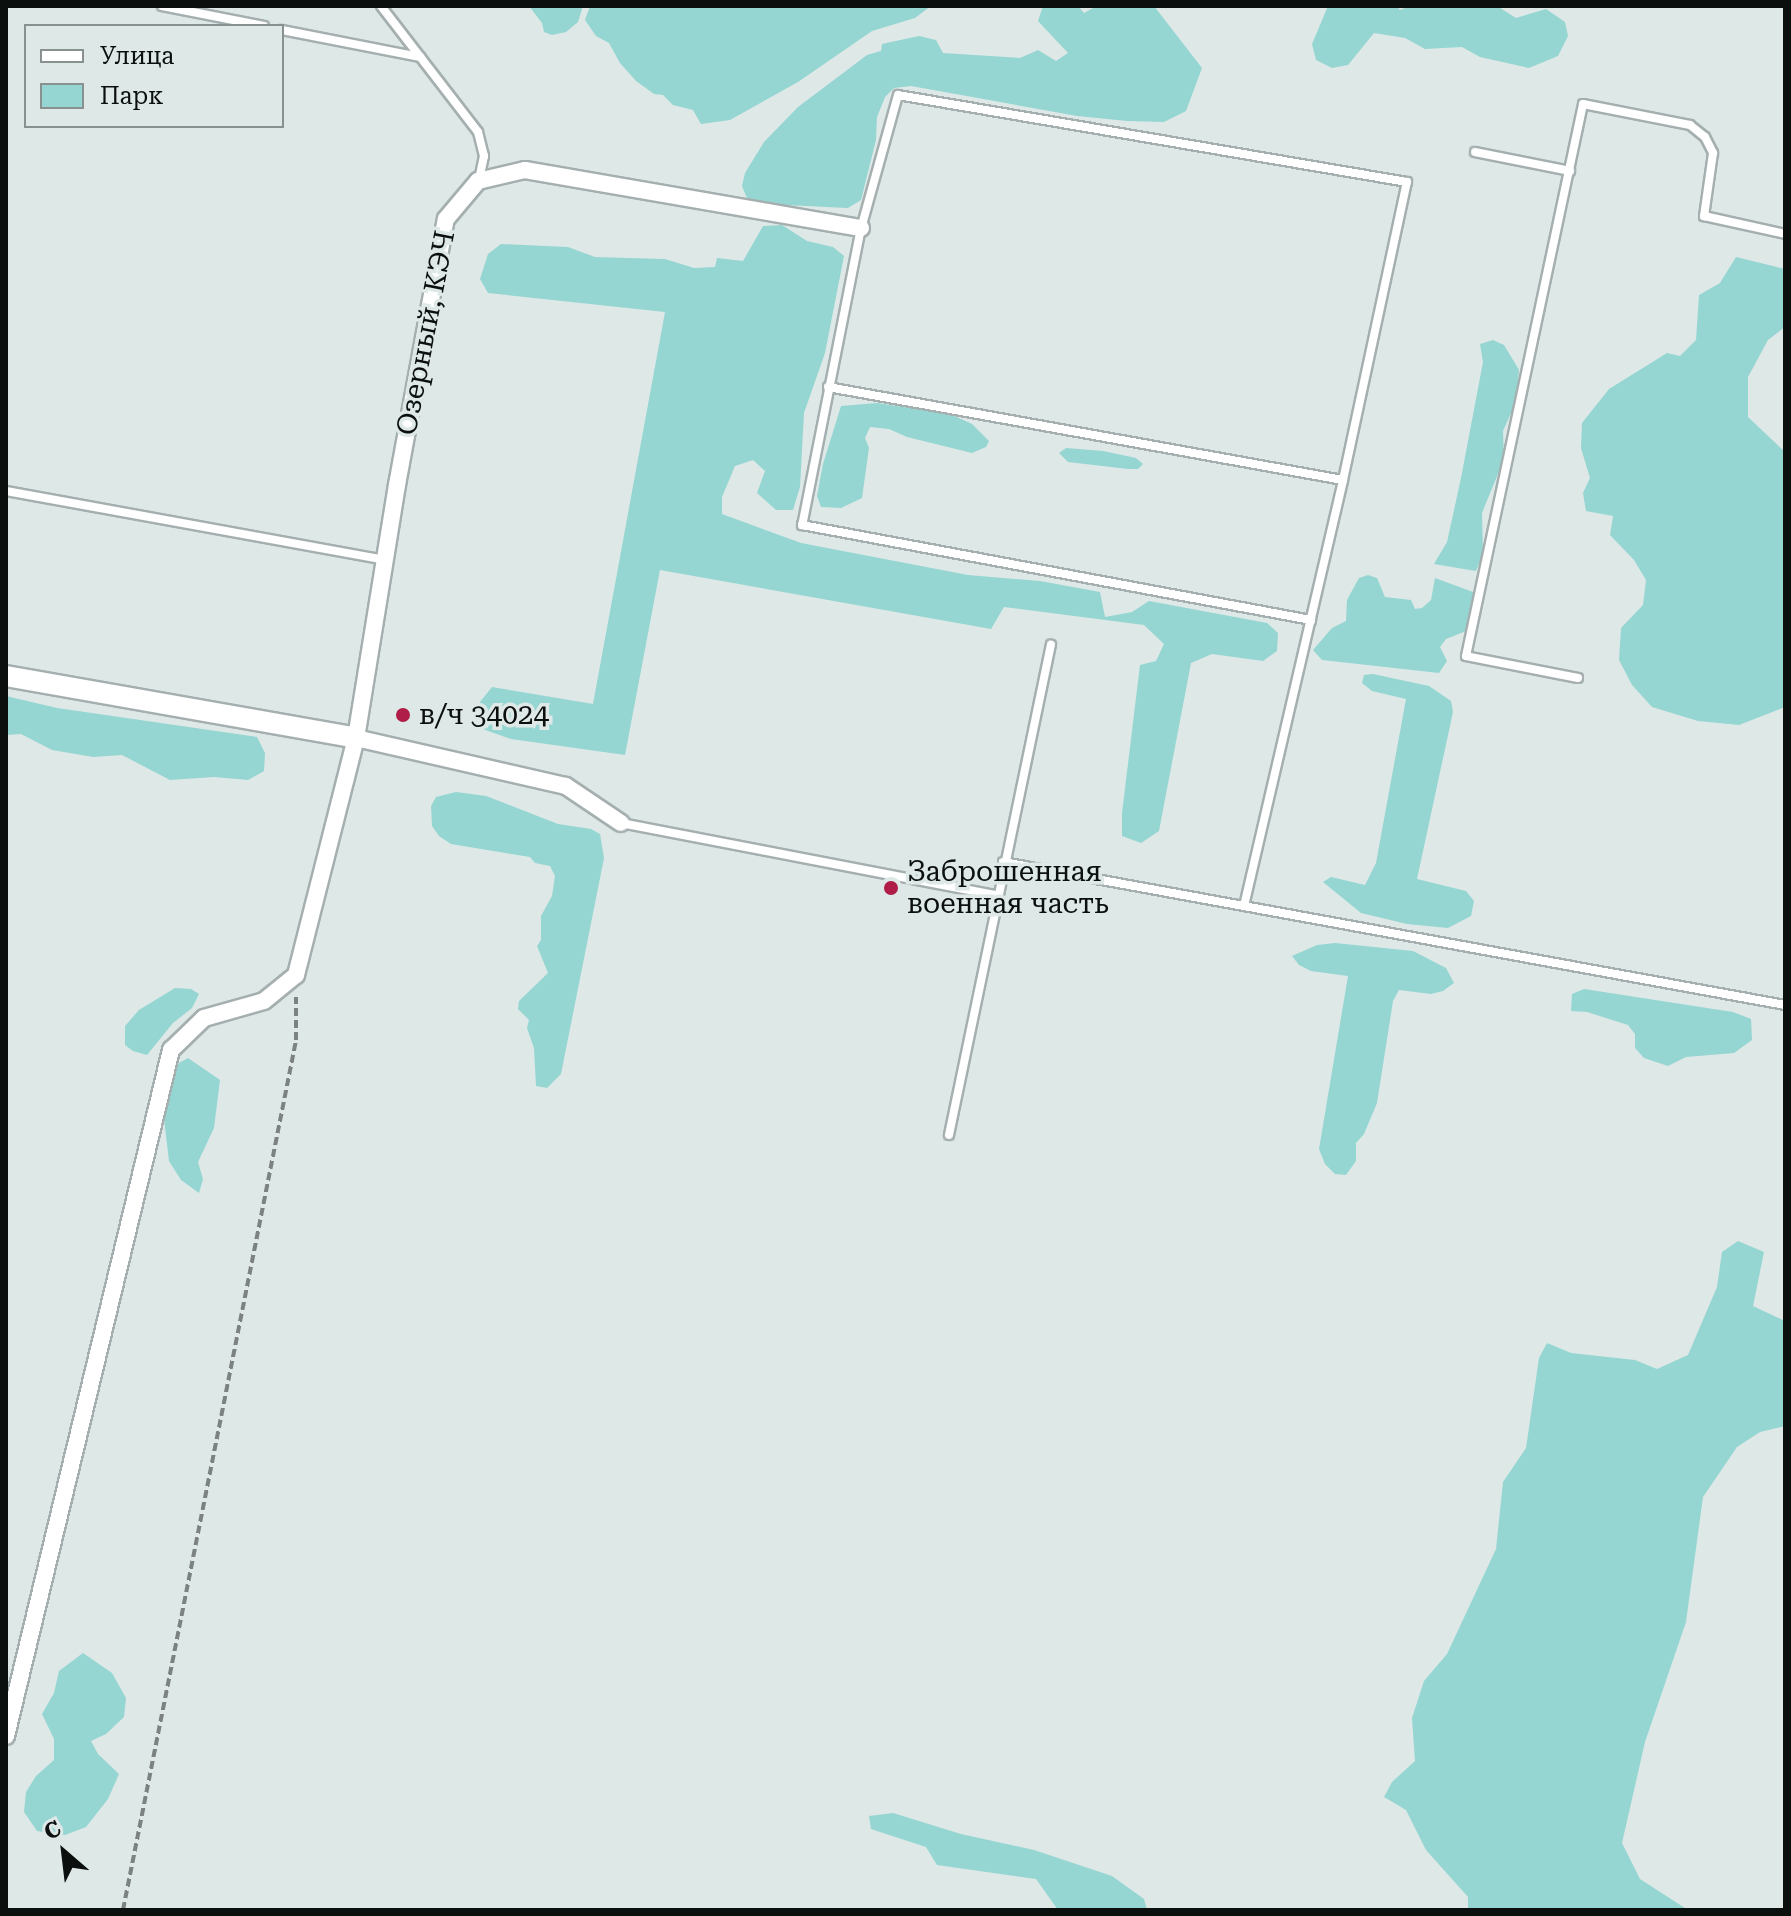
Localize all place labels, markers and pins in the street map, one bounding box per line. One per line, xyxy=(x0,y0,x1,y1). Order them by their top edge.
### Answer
place label: в/ч 34024 xyxy=(419,698,549,732)
marker: в/ч 34024 xyxy=(394,706,412,724)
place label: Заброшенная военная часть xyxy=(907,855,1109,921)
marker: Заброшенная военная часть xyxy=(882,879,900,897)

